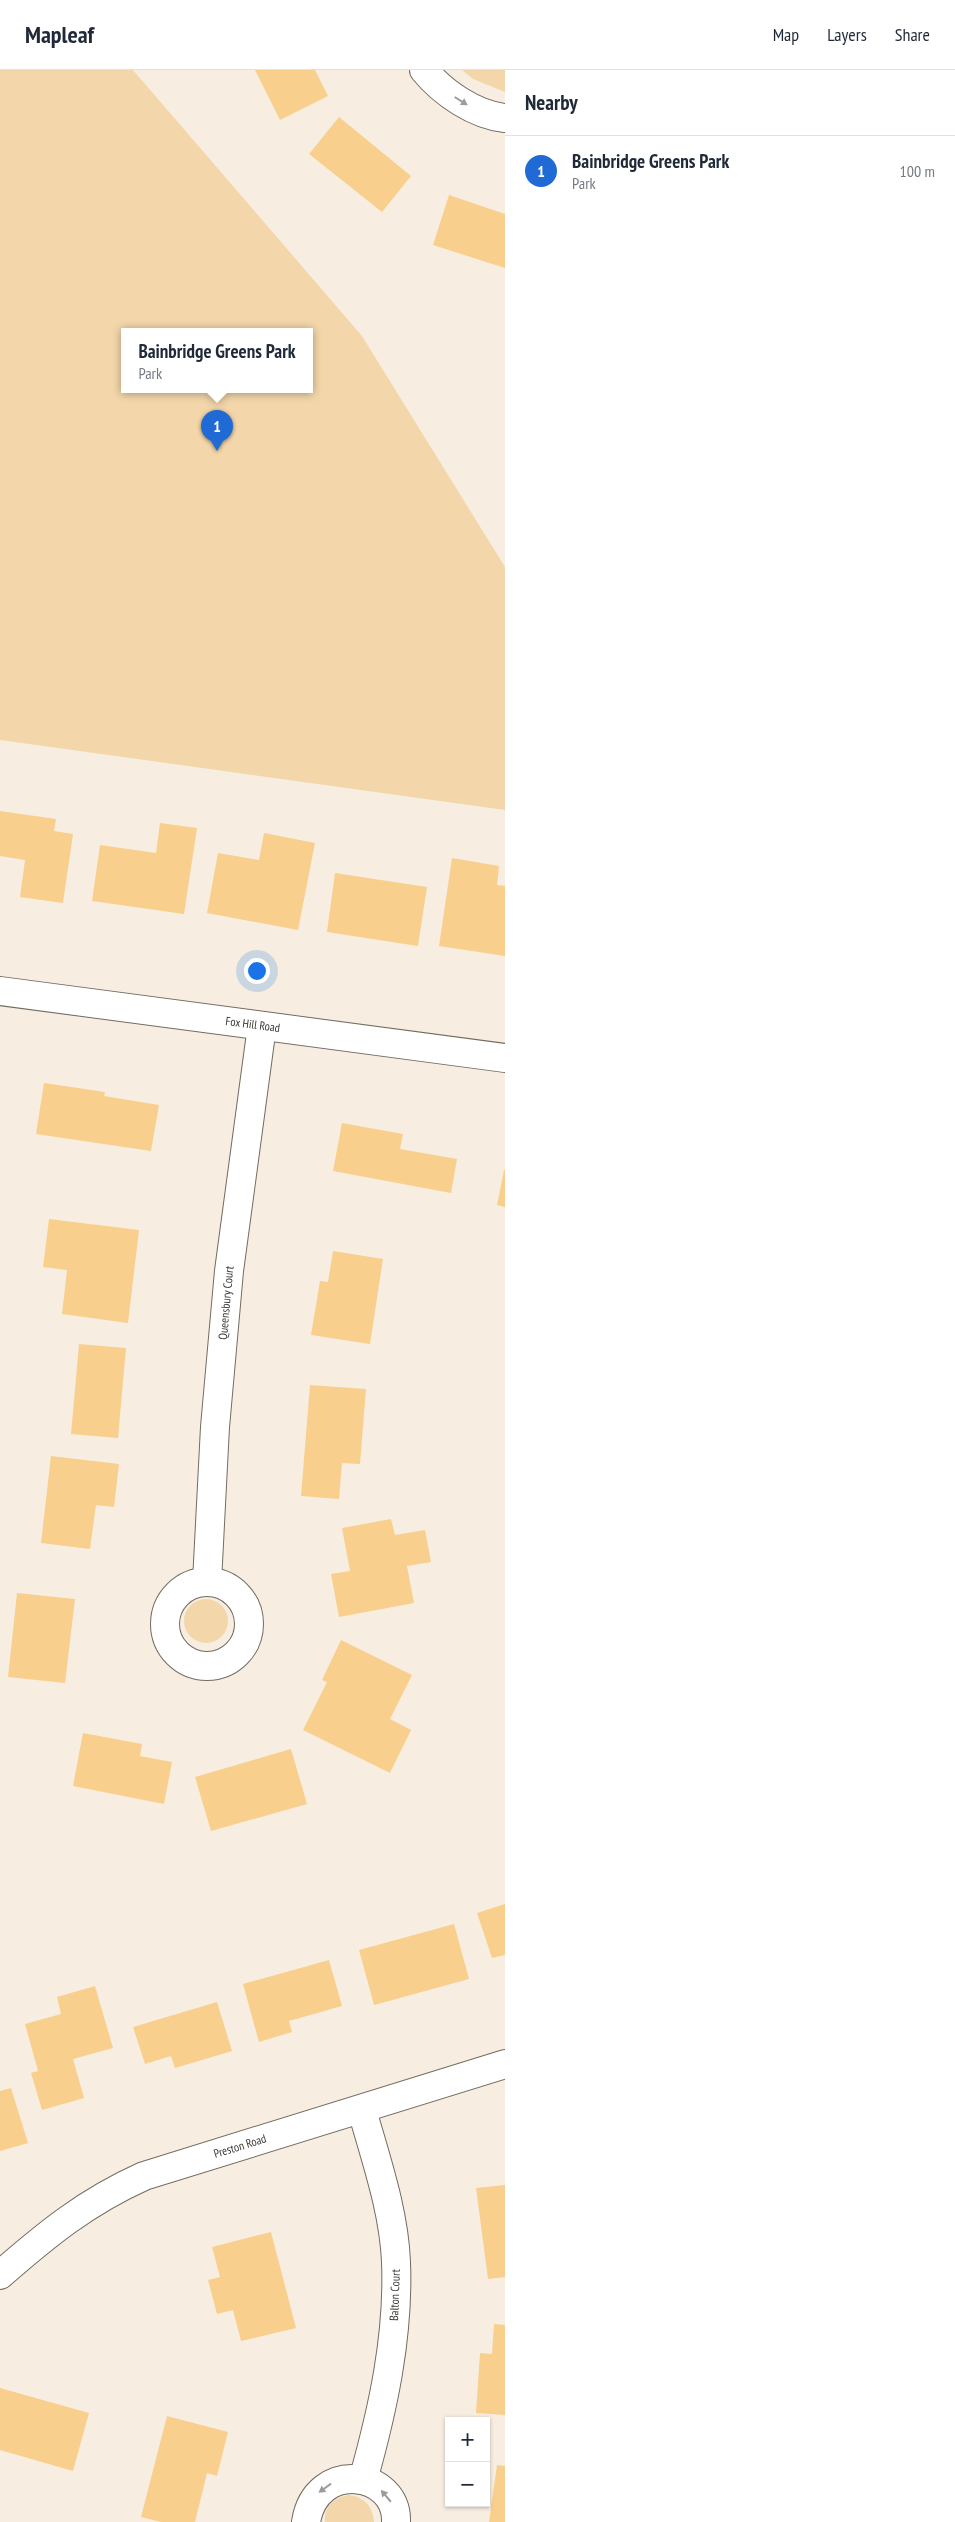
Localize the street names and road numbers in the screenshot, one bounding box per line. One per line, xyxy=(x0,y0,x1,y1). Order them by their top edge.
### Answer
street label: Fox Hill Road xyxy=(225,1013,281,1035)
street label: Queensbury Court xyxy=(215,1264,237,1340)
street label: Preston Road xyxy=(212,2131,268,2161)
street label: Balton Court xyxy=(386,2268,403,2321)

